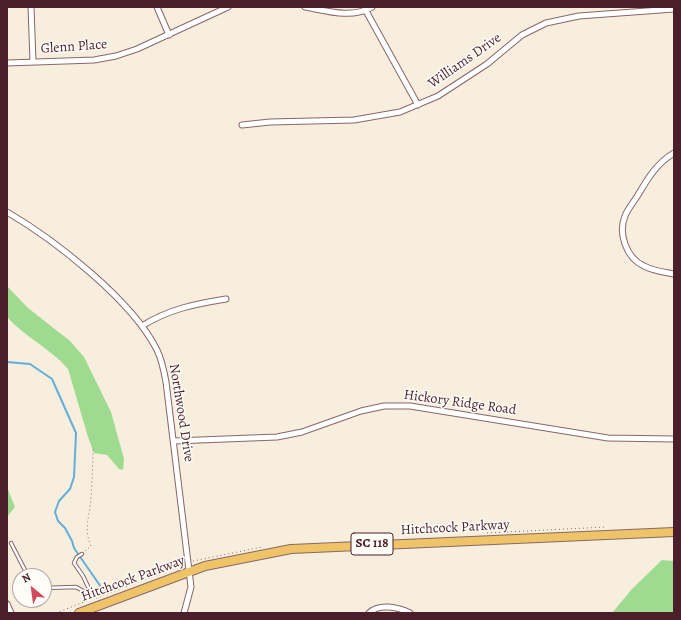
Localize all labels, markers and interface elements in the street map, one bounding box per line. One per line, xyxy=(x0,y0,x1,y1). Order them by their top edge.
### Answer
street label: Williams Drive xyxy=(425,30,505,92)
street label: Glenn Place xyxy=(40,36,108,58)
street label: Northwood Drive xyxy=(165,363,197,463)
street label: Hickory Ridge Road xyxy=(403,387,517,419)
street label: Hitchcock Parkway xyxy=(400,517,510,539)
road number: SC 118 xyxy=(351,533,393,555)
street label: Hitchcock Parkway xyxy=(79,552,187,606)
north arrow xyxy=(12,568,52,608)
text: N xyxy=(19,569,34,586)

